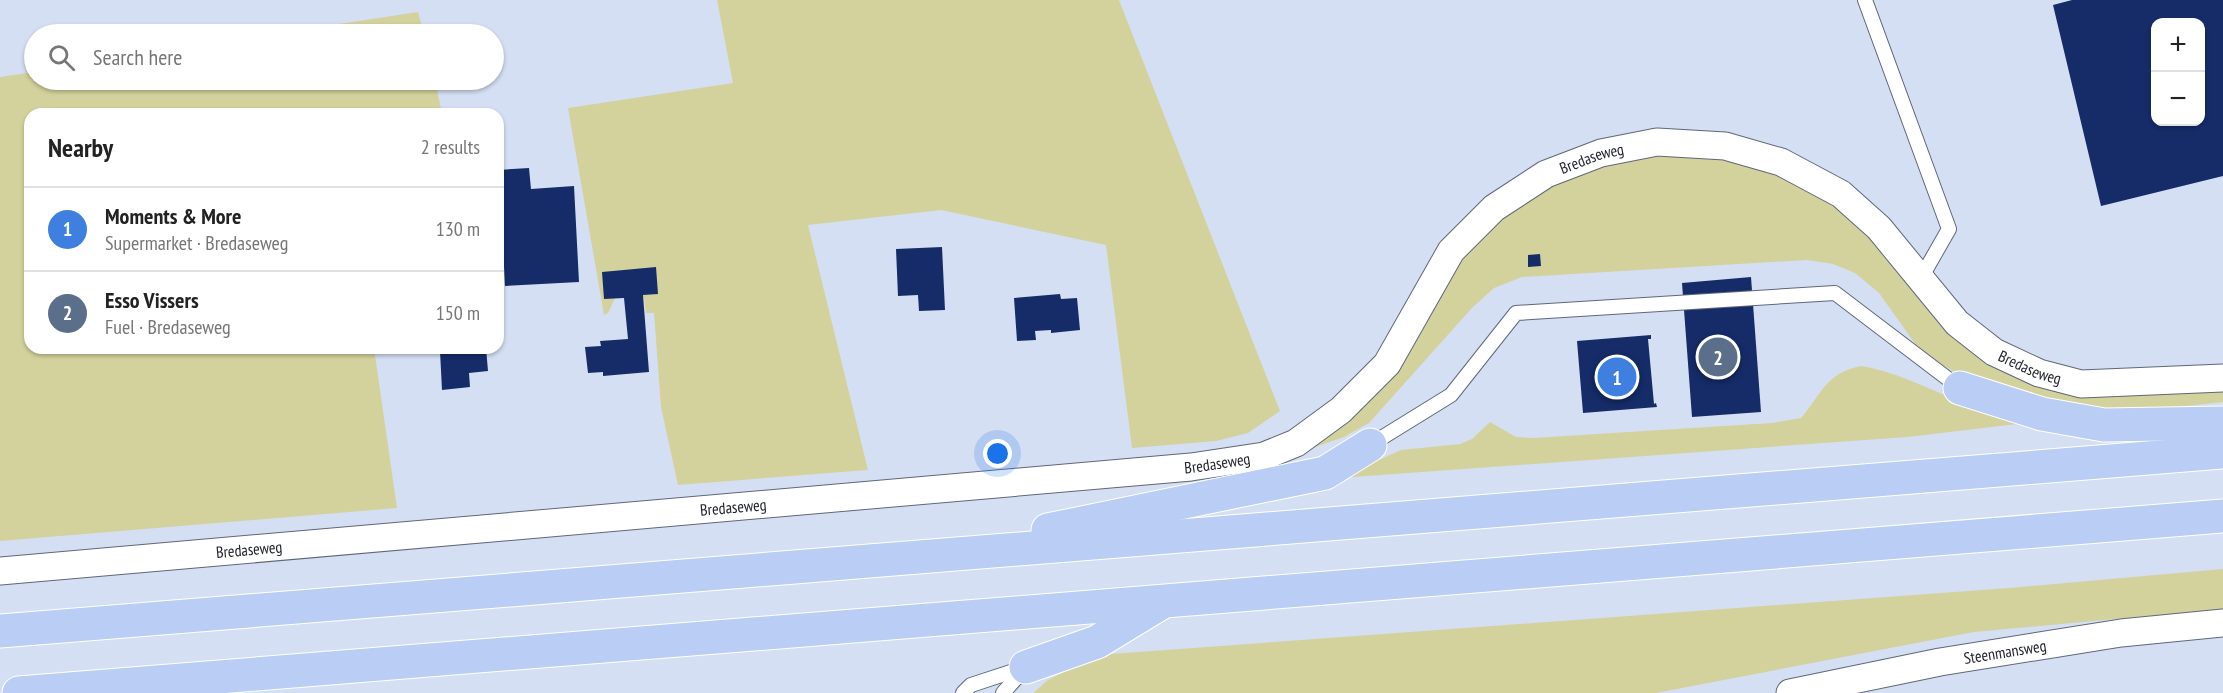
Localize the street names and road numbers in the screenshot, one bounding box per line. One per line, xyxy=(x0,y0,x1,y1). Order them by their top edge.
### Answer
street label: Bredaseweg xyxy=(1557,139,1625,178)
street label: Bredaseweg xyxy=(1995,345,2064,388)
street label: Bredaseweg xyxy=(1183,448,1252,478)
street label: Bredaseweg xyxy=(699,494,767,520)
street label: Bredaseweg xyxy=(215,536,283,562)
street label: Steenmansweg xyxy=(1962,635,2048,668)

